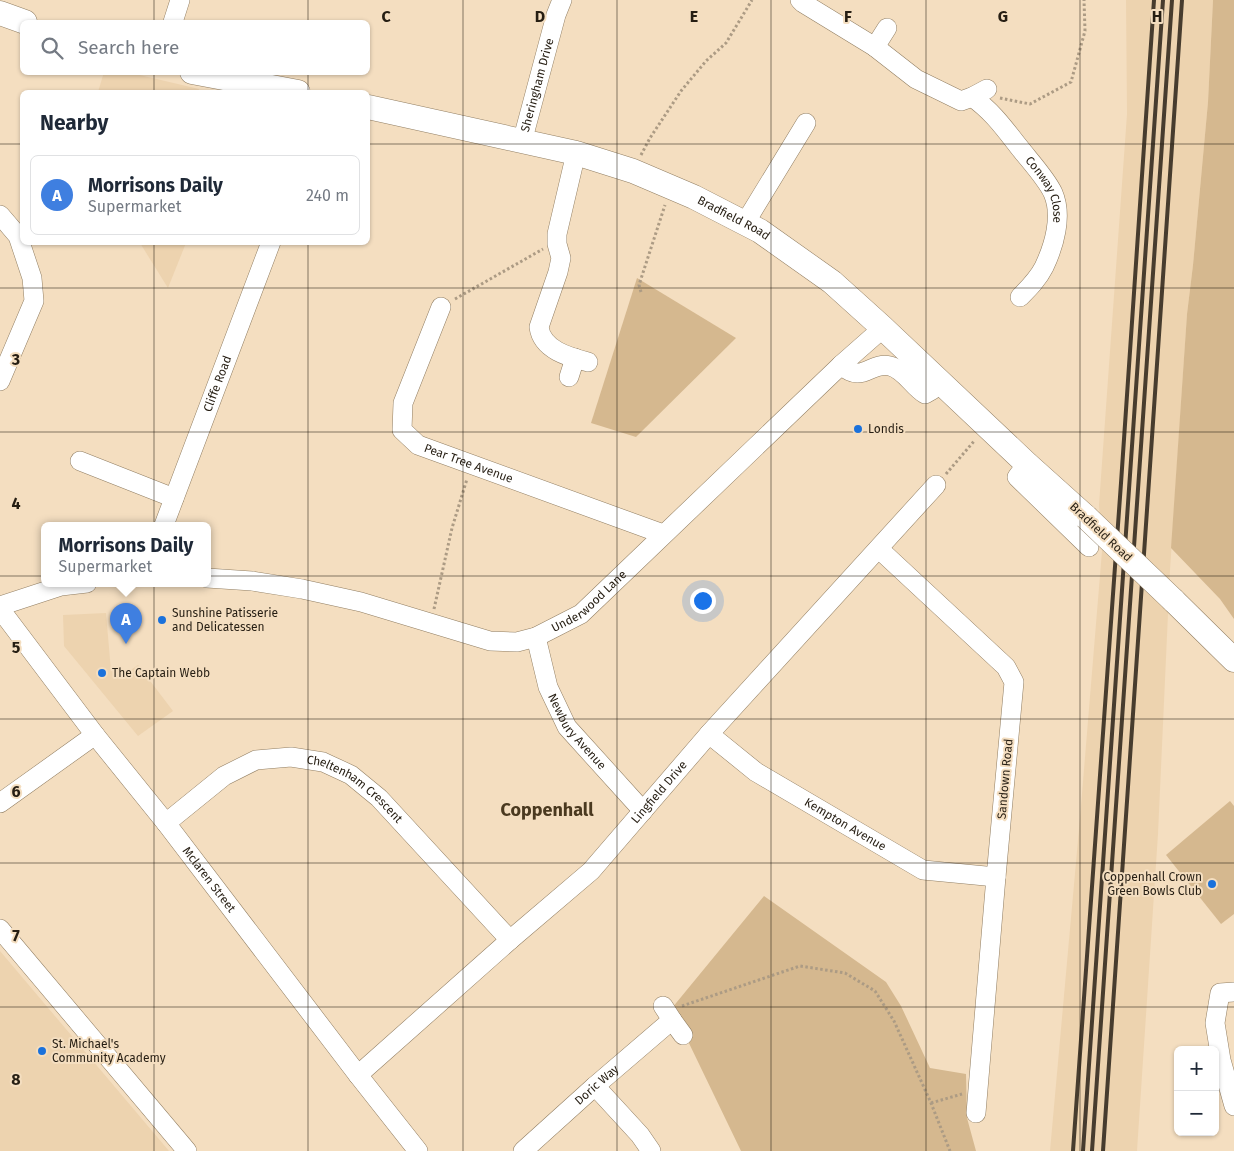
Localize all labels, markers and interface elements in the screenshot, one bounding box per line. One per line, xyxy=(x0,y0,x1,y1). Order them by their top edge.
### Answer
text: C xyxy=(381,7,391,26)
text: D xyxy=(535,7,545,26)
text: E xyxy=(690,7,698,26)
text: F xyxy=(844,7,852,26)
text: G xyxy=(998,7,1008,26)
text: H xyxy=(1152,7,1162,26)
search box xyxy=(20,20,370,75)
icon: search xyxy=(38,34,66,62)
text: Search here xyxy=(78,36,179,59)
street label: Sheringham Drive xyxy=(518,36,557,134)
text: Nearby xyxy=(40,110,108,136)
street label: Conway Close xyxy=(1023,154,1064,223)
text: Morrisons Daily xyxy=(88,174,223,197)
text: A xyxy=(52,186,62,205)
text: 240 m xyxy=(306,186,349,205)
street label: Bradfield Road xyxy=(695,193,773,243)
text: Supermarket xyxy=(88,197,182,216)
text: 3 xyxy=(11,350,20,369)
street label: Cliffe Road xyxy=(200,354,234,414)
place label: Londis xyxy=(868,422,904,436)
marker: Londis xyxy=(852,423,864,435)
street label: Pear Tree Avenue xyxy=(422,441,515,486)
text: 4 xyxy=(11,494,21,513)
street label: Bradfield Road xyxy=(1067,500,1135,564)
popup xyxy=(41,522,211,587)
text: Morrisons Daily xyxy=(59,534,193,557)
text: Supermarket xyxy=(59,557,152,576)
street label: Underwood Lane xyxy=(549,567,629,635)
your location xyxy=(690,588,716,614)
pin: A xyxy=(110,603,142,644)
place label: Sunshine Patisserie and Delicatessen xyxy=(172,606,278,634)
marker: Sunshine Patisserie and Delicatessen xyxy=(156,614,168,626)
text: 5 xyxy=(12,638,21,657)
place label: The Captain Webb xyxy=(112,666,210,680)
marker: The Captain Webb xyxy=(96,667,108,679)
street label: Newbury Avenue xyxy=(545,691,609,772)
street label: Sandown Road xyxy=(995,738,1015,820)
street label: Cheltenham Crescent xyxy=(306,753,406,826)
street label: Lingfield Drive xyxy=(628,758,690,826)
text: 6 xyxy=(11,782,21,801)
street label: Kempton Avenue xyxy=(802,795,889,854)
district label: Coppenhall xyxy=(500,799,594,821)
street label: Mclaren Street xyxy=(180,844,239,916)
place label: Coppenhall Crown Green Bowls Club xyxy=(1104,870,1202,898)
marker: Coppenhall Crown Green Bowls Club xyxy=(1206,878,1218,890)
text: 7 xyxy=(12,926,20,945)
place label: St. Michael's Community Academy xyxy=(52,1037,166,1065)
marker: St. Michael's Community Academy xyxy=(36,1045,48,1057)
map controls xyxy=(1174,1046,1219,1136)
button: + xyxy=(1174,1046,1219,1091)
street label: Doric Way xyxy=(572,1062,621,1108)
text: 8 xyxy=(11,1070,21,1089)
button: − xyxy=(1174,1091,1219,1136)

